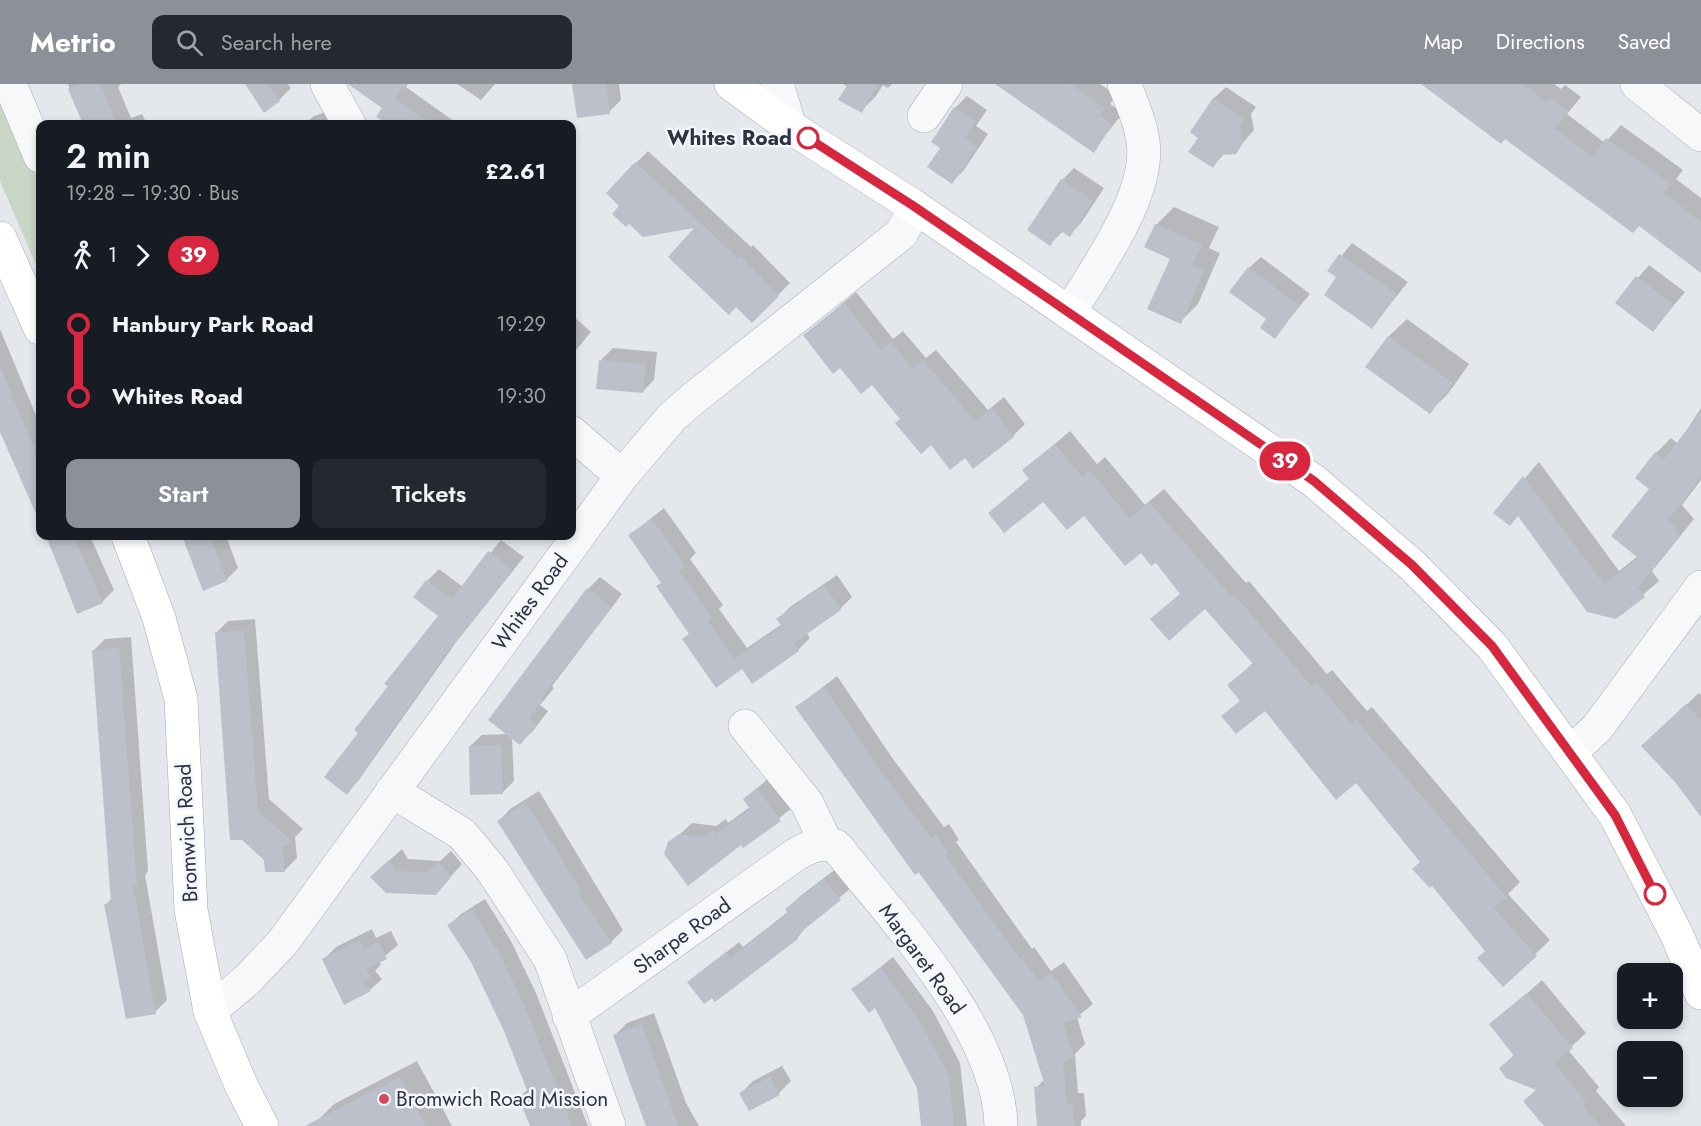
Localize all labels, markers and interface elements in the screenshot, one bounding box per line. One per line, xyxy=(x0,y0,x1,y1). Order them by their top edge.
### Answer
search box xyxy=(152,15,572,69)
text: Metrio xyxy=(30,22,116,63)
icon: search xyxy=(173,26,206,59)
text: Search here xyxy=(221,26,332,58)
text: Map xyxy=(1424,27,1463,57)
text: Directions xyxy=(1496,27,1585,57)
text: Saved xyxy=(1618,27,1671,57)
place label: Whites Road xyxy=(667,123,792,153)
marker: Whites Road xyxy=(797,127,819,149)
text: 2 min xyxy=(66,133,151,180)
text: £2.61 xyxy=(485,155,546,187)
text: 19:28 – 19:30 · Bus xyxy=(66,179,239,208)
icon: walk xyxy=(66,239,99,272)
icon: forward xyxy=(126,239,159,272)
text: 39 xyxy=(180,240,207,270)
text: 1 xyxy=(108,241,117,270)
text: Hanbury Park Road xyxy=(112,308,314,340)
text: 19:29 xyxy=(497,310,546,339)
text: Whites Road xyxy=(112,380,243,412)
text: 19:30 xyxy=(497,382,546,411)
line badge: 39 xyxy=(1258,442,1312,481)
text: 39 xyxy=(1271,446,1299,476)
button: Start xyxy=(66,459,300,528)
button: Tickets xyxy=(312,459,546,528)
street label: Whites Road xyxy=(485,547,575,657)
street label: Bromwich Road xyxy=(168,763,206,903)
unlabelled marker xyxy=(1644,883,1666,905)
street label: Sharpe Road xyxy=(627,890,737,982)
street label: Margaret Road xyxy=(872,897,972,1021)
map controls xyxy=(1617,963,1683,1107)
button: + xyxy=(1617,963,1683,1029)
button: − xyxy=(1617,1041,1683,1107)
place label: Bromwich Road Mission xyxy=(396,1084,608,1114)
marker: Bromwich Road Mission xyxy=(377,1092,391,1106)

